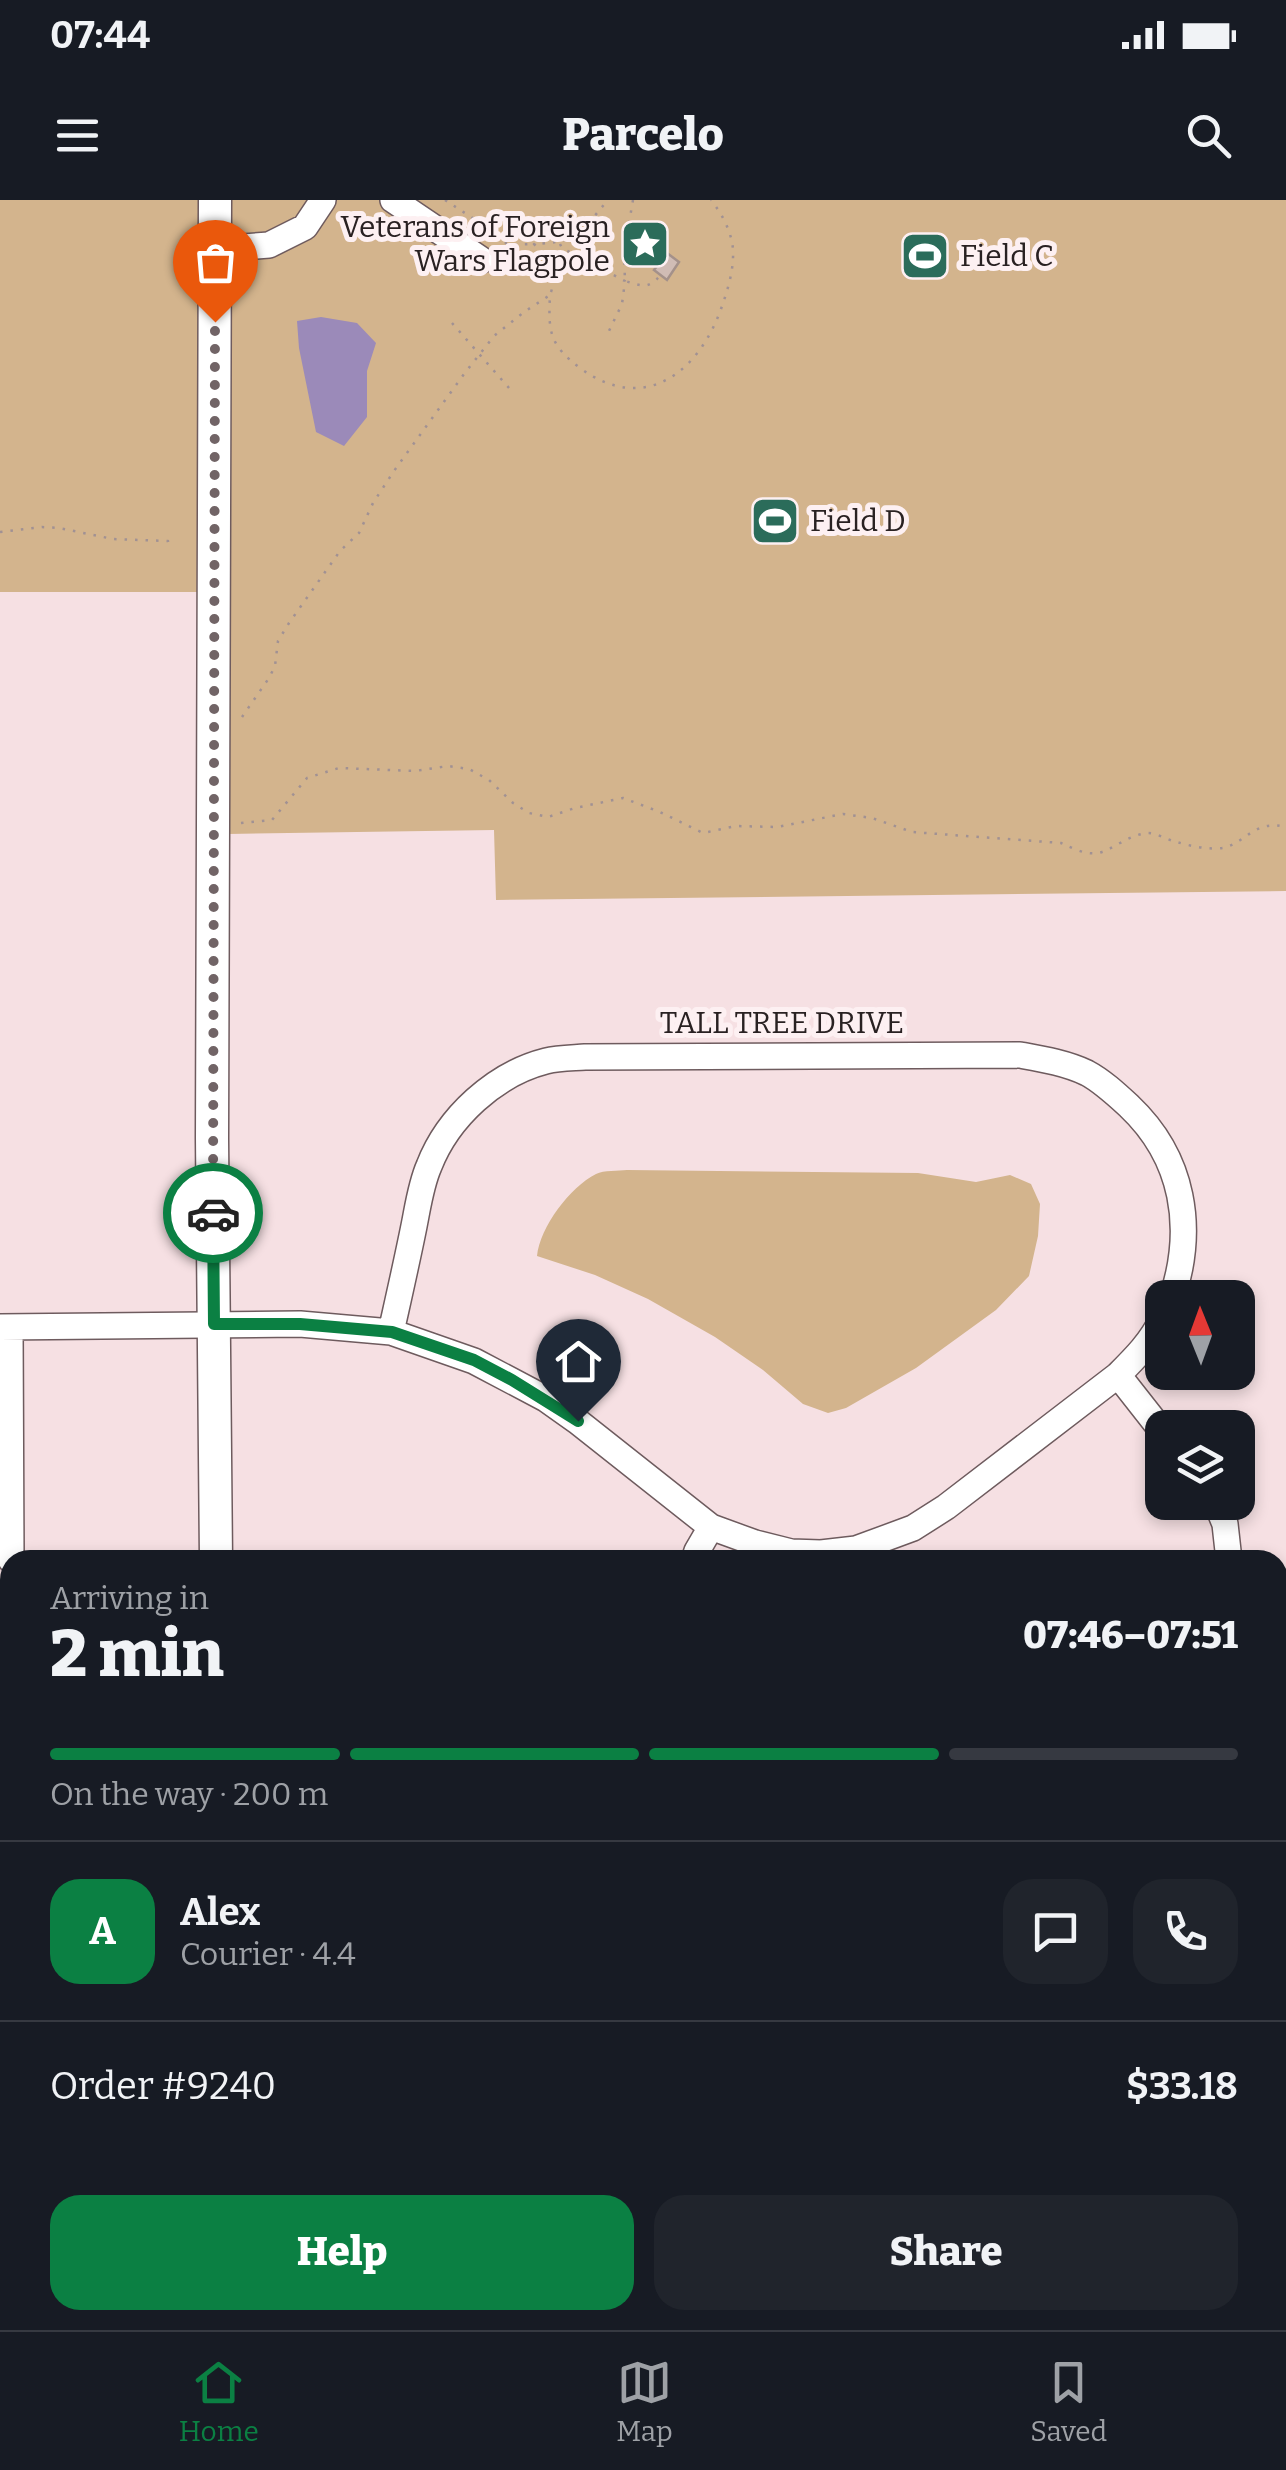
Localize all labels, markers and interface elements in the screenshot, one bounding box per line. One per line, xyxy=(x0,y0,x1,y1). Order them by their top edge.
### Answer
text: 07:44 xyxy=(50,12,150,58)
icon: menu xyxy=(50,108,105,163)
text: Parcelo xyxy=(562,108,724,162)
icon: search xyxy=(1181,108,1236,163)
place label: Veterans of Foreign Wars Flagpole xyxy=(340,209,610,279)
place icon: Veterans of Foreign Wars Flagpole xyxy=(619,218,671,270)
pin xyxy=(173,220,258,323)
sports icon: Field C xyxy=(899,230,951,282)
icon: bag xyxy=(188,235,243,290)
place label: Field C xyxy=(960,238,1054,274)
sports icon: Field D xyxy=(749,495,801,547)
place label: Field D xyxy=(810,503,906,539)
street label: TALL TREE DRIVE xyxy=(660,1005,904,1041)
courier xyxy=(163,1163,263,1263)
icon: car xyxy=(186,1186,241,1241)
north arrow xyxy=(1145,1280,1255,1390)
map controls xyxy=(1145,1280,1255,1520)
pin xyxy=(536,1319,621,1422)
icon: home xyxy=(551,1334,606,1389)
button: layers xyxy=(1145,1410,1255,1520)
text: Arriving in xyxy=(50,1579,209,1617)
text: 07:46–07:51 xyxy=(1023,1612,1238,1658)
text: 2 min xyxy=(50,1615,224,1693)
text: On the way · 200 m xyxy=(50,1775,328,1813)
button: chat xyxy=(1003,1879,1108,1984)
button: phone xyxy=(1133,1879,1238,1984)
text: Alex xyxy=(180,1889,260,1935)
text: A xyxy=(89,1908,116,1954)
text: Courier · 4.4 xyxy=(180,1935,356,1973)
text: Order #9240 xyxy=(50,2063,276,2109)
text: $33.18 xyxy=(1126,2063,1238,2109)
button: Help xyxy=(50,2195,634,2310)
button: Share xyxy=(654,2195,1238,2310)
tab: Home xyxy=(179,2355,259,2448)
tab: Map xyxy=(616,2355,673,2448)
tab: Saved xyxy=(1030,2355,1107,2448)

